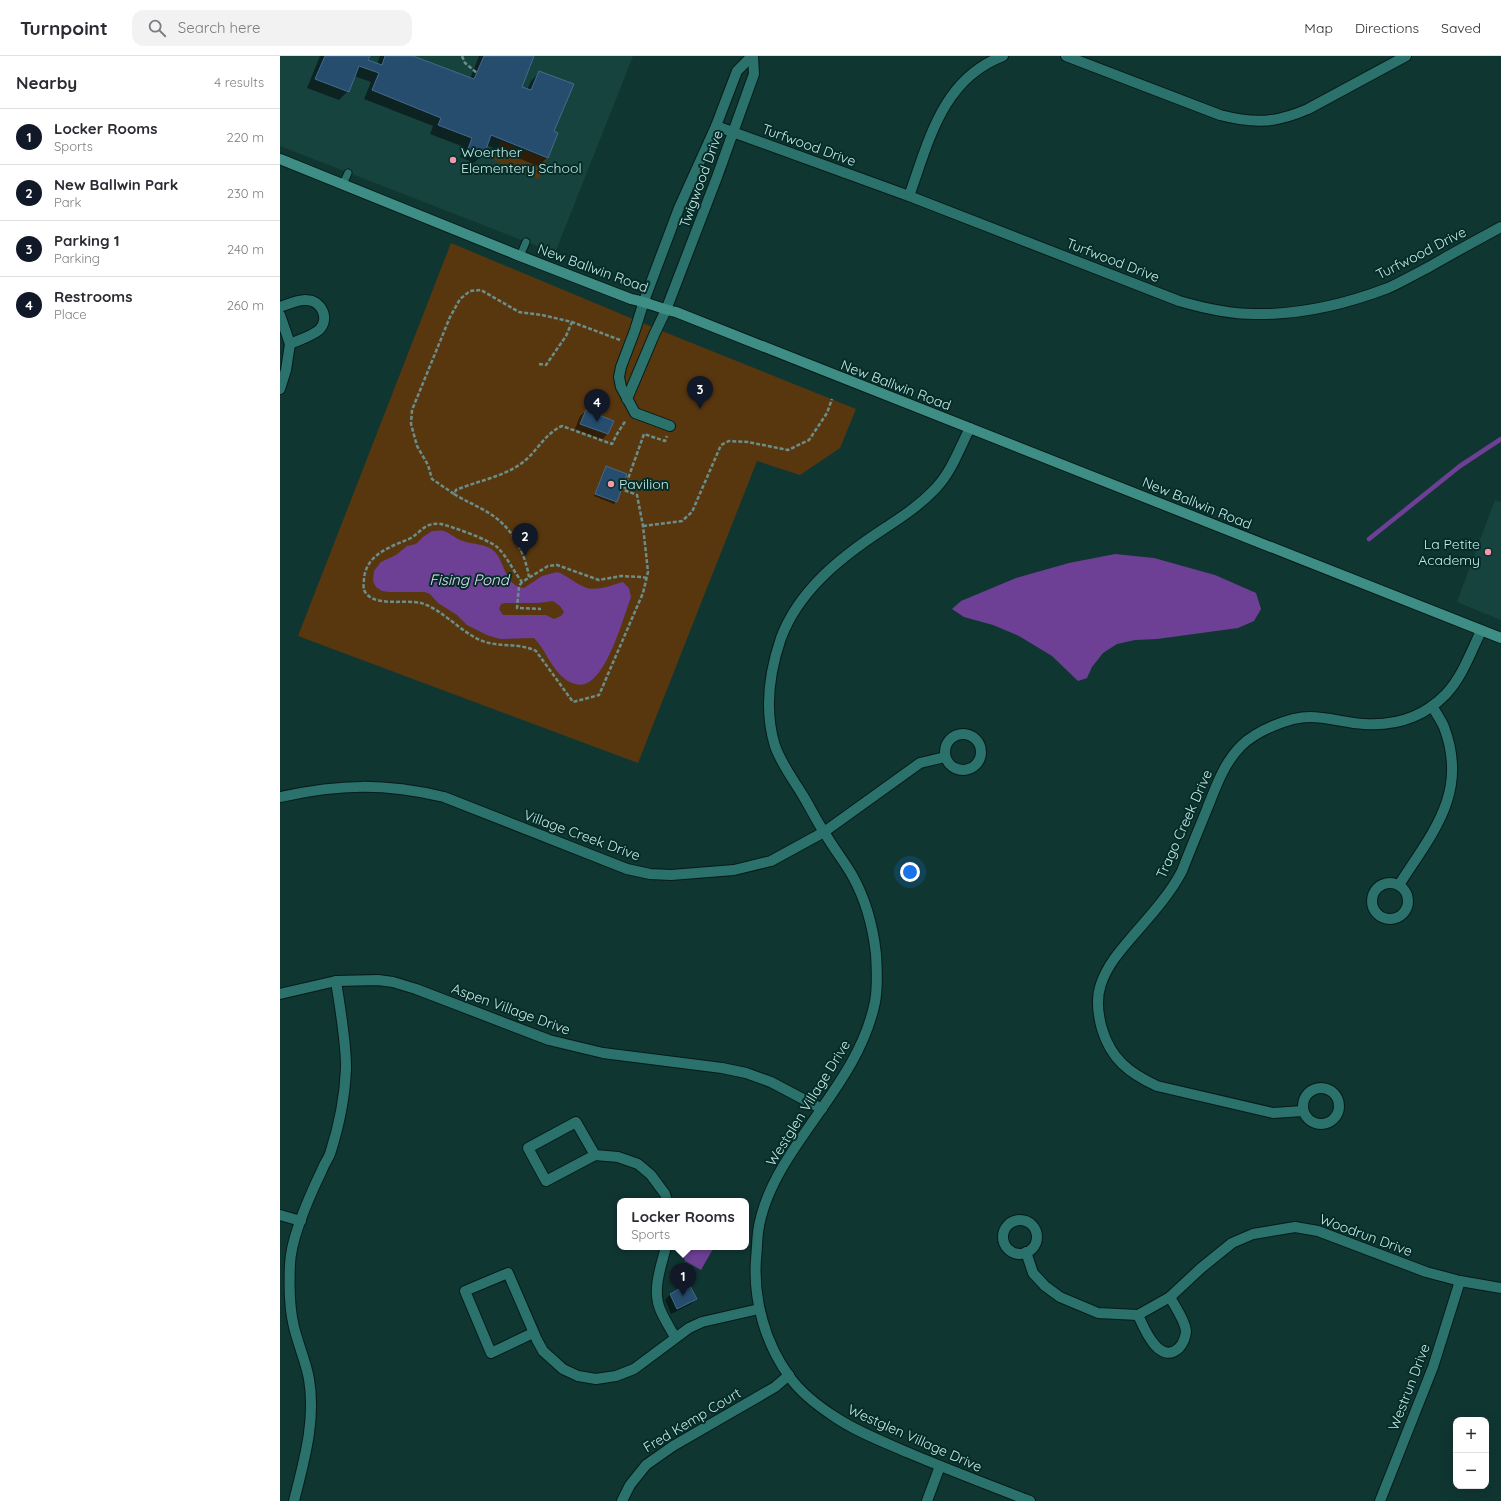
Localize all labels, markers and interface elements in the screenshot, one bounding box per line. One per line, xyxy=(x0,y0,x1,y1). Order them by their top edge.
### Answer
search box xyxy=(132,10,412,46)
text: Turnpoint xyxy=(20,16,108,40)
icon: search xyxy=(146,17,168,39)
text: Search here xyxy=(178,18,261,37)
text: Map xyxy=(1304,19,1333,37)
text: Directions xyxy=(1355,19,1419,37)
text: Saved xyxy=(1441,19,1481,37)
text: Nearby xyxy=(16,72,77,93)
text: 4 results xyxy=(214,74,264,90)
text: Locker Rooms xyxy=(54,119,157,138)
street label: Turfwood Drive xyxy=(760,120,859,170)
street label: Twigwood Drive xyxy=(675,128,727,230)
text: 1 xyxy=(26,129,32,145)
text: 220 m xyxy=(226,129,264,145)
text: Sports xyxy=(54,138,93,154)
place label: Woerther Elementery School xyxy=(461,143,582,177)
marker: Woerther Elementery School xyxy=(448,155,458,165)
text: New Ballwin Park xyxy=(54,175,178,194)
text: 2 xyxy=(25,185,33,201)
text: 230 m xyxy=(227,185,264,201)
text: Park xyxy=(54,194,82,210)
street label: Turfwood Drive xyxy=(1373,223,1469,283)
text: Parking 1 xyxy=(54,231,120,250)
street label: Turfwood Drive xyxy=(1064,234,1162,286)
street label: New Ballwin Road xyxy=(535,240,651,296)
text: 3 xyxy=(26,241,32,257)
text: 240 m xyxy=(227,241,264,257)
text: Parking xyxy=(54,250,100,266)
text: Restrooms xyxy=(54,287,132,306)
text: 4 xyxy=(25,297,33,313)
text: 260 m xyxy=(227,297,264,313)
text: Place xyxy=(54,306,87,322)
street label: New Ballwin Road xyxy=(838,356,954,414)
pin: 3 xyxy=(687,376,713,409)
pin: 4 xyxy=(584,389,610,422)
street label: New Ballwin Road xyxy=(1140,473,1254,533)
place label: Pavilion xyxy=(619,475,669,493)
marker: Pavilion xyxy=(606,479,616,489)
pin: 2 xyxy=(512,523,538,556)
place label: La Petite Academy xyxy=(1418,535,1480,569)
marker: La Petite Academy xyxy=(1483,547,1493,557)
water label: Fising Pond xyxy=(429,570,511,589)
street label: Trago Creek Drive xyxy=(1152,767,1216,881)
street label: Village Creek Drive xyxy=(521,806,643,864)
your location xyxy=(900,862,920,882)
street label: Aspen Village Drive xyxy=(449,979,573,1039)
street label: Westglen Village Drive xyxy=(762,1037,854,1169)
popup xyxy=(617,1198,749,1250)
text: Locker Rooms xyxy=(631,1207,735,1226)
street label: Woodrun Drive xyxy=(1317,1210,1415,1260)
text: Sports xyxy=(631,1226,670,1242)
pin: 1 xyxy=(670,1263,696,1296)
street label: Westrun Drive xyxy=(1384,1341,1434,1433)
street label: Fred Kemp Court xyxy=(640,1384,744,1456)
street label: Westglen Village Drive xyxy=(845,1400,985,1476)
map controls xyxy=(1453,1417,1489,1489)
button: + xyxy=(1453,1417,1489,1453)
button: − xyxy=(1453,1453,1489,1489)

